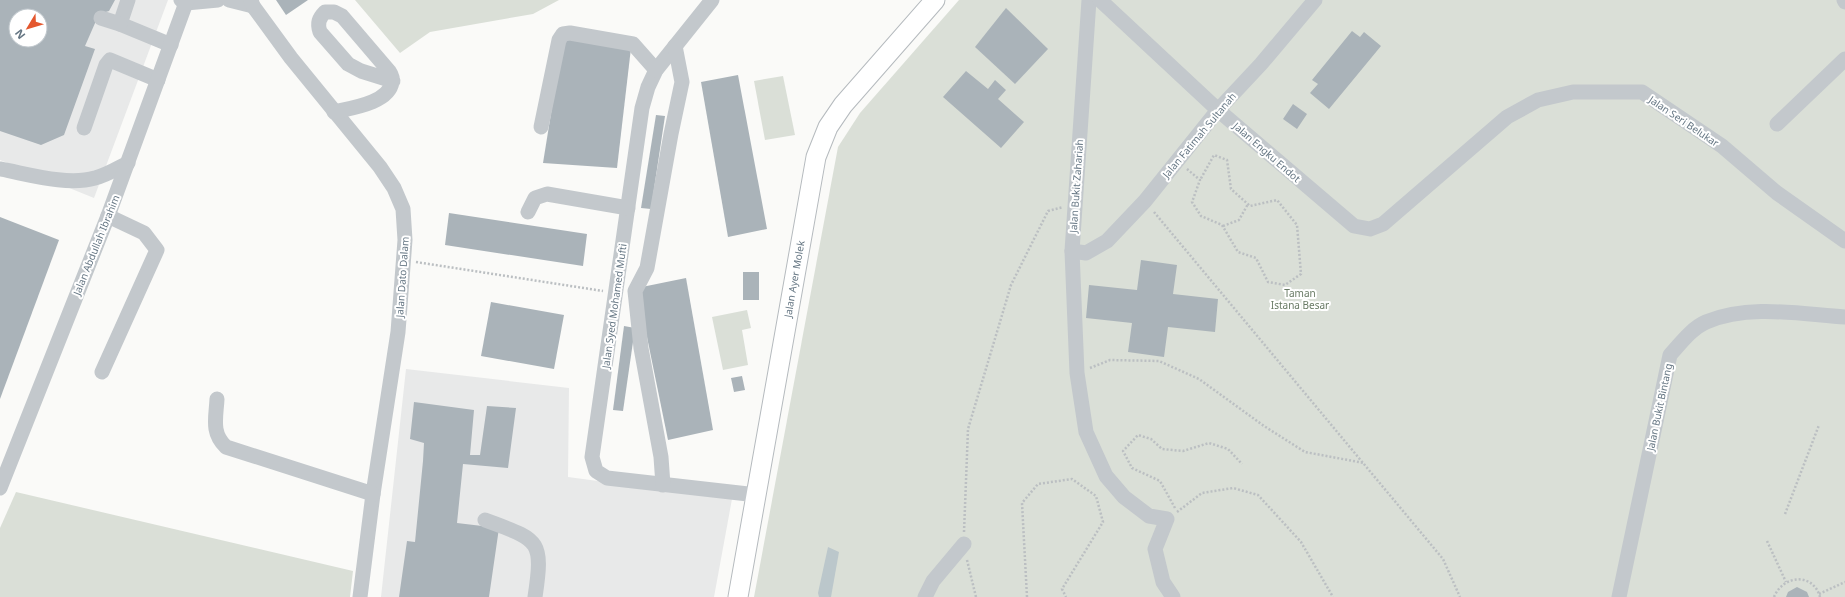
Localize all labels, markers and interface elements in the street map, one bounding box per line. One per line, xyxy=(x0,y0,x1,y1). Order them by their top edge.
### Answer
north arrow xyxy=(8,8,48,48)
text: N xyxy=(11,26,28,43)
street label: Jalan Fatimah Sultanah xyxy=(1158,89,1239,181)
street label: Jalan Seri Belukar xyxy=(1645,92,1722,150)
street label: Jalan Engku Endot xyxy=(1230,118,1304,185)
street label: Jalan Bukit Zahariah xyxy=(1066,139,1086,234)
street label: Jalan Abdullah Ibrahim xyxy=(69,193,123,298)
street label: Jalan Dato Dalam xyxy=(392,236,412,319)
street label: Jalan Ayer Molek xyxy=(780,239,808,320)
street label: Jalan Syed Mohamed Mufti xyxy=(598,243,630,370)
park label: Taman Istana Besar xyxy=(1271,286,1329,312)
street label: Jalan Bukit Bintang xyxy=(1643,362,1675,453)

